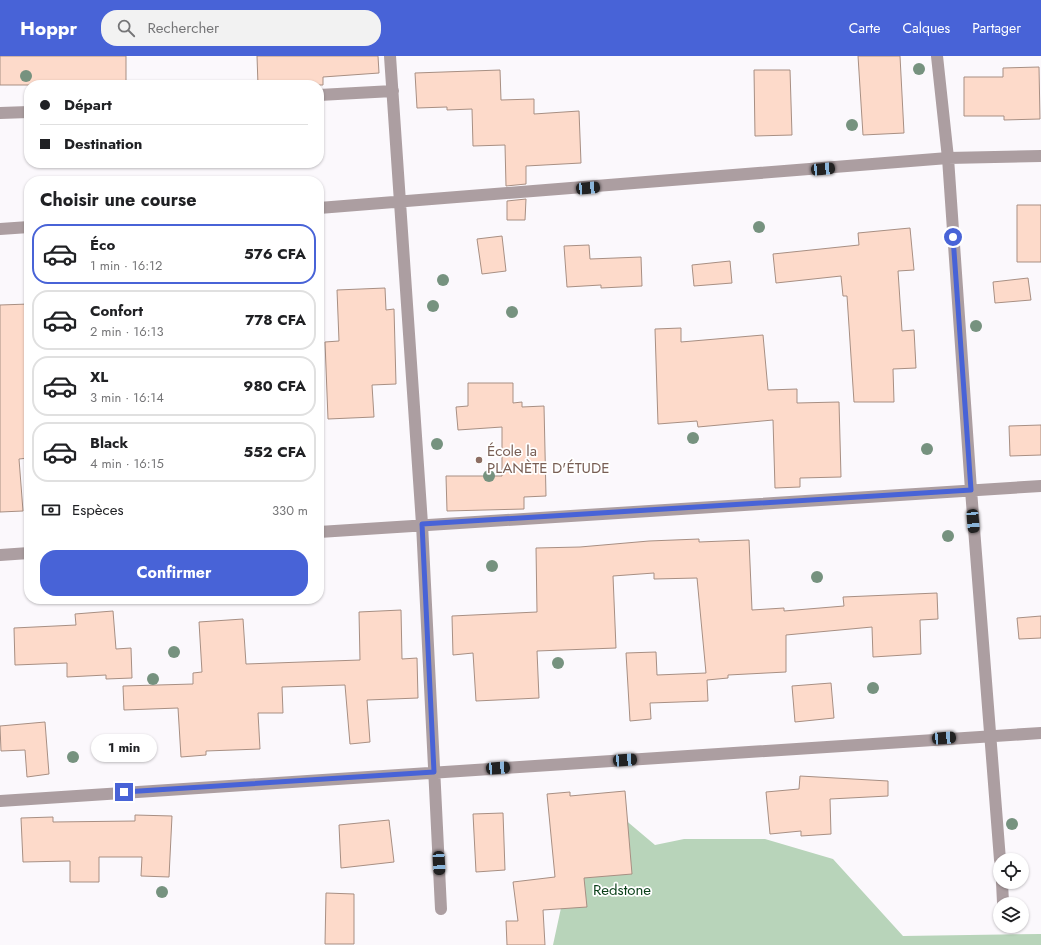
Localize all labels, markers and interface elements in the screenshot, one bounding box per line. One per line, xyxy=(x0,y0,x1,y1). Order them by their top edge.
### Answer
search box xyxy=(101,10,381,46)
text: Hoppr xyxy=(20,15,77,42)
icon: search xyxy=(115,17,137,39)
text: Rechercher xyxy=(147,17,219,39)
text: Carte xyxy=(849,18,880,38)
text: Calques xyxy=(902,18,950,38)
text: Partager xyxy=(972,18,1021,38)
text: Départ xyxy=(64,94,112,116)
text: Destination xyxy=(64,133,142,155)
car xyxy=(811,162,835,176)
car xyxy=(576,181,600,195)
text: Choisir une course xyxy=(40,187,197,213)
route start xyxy=(944,228,962,246)
text: Éco xyxy=(90,234,115,256)
icon: car xyxy=(42,236,78,272)
text: 576 CFA xyxy=(244,243,306,265)
text: 1 min · 16:12 xyxy=(90,256,162,275)
text: Confort xyxy=(90,300,143,322)
icon: car xyxy=(42,302,78,338)
text: 778 CFA xyxy=(245,309,306,331)
text: 2 min · 16:13 xyxy=(90,322,164,341)
text: XL xyxy=(90,366,108,388)
icon: car xyxy=(42,368,78,404)
text: 980 CFA xyxy=(243,375,306,397)
text: 3 min · 16:14 xyxy=(90,388,164,407)
text: Black xyxy=(90,432,128,454)
icon: car xyxy=(42,434,78,470)
place label: École la PLANÈTE D'ÉTUDE xyxy=(487,440,609,479)
text: 552 CFA xyxy=(244,441,306,463)
text: 4 min · 16:15 xyxy=(90,454,164,473)
marker: École la PLANÈTE D'ÉTUDE xyxy=(474,455,484,465)
icon: cash xyxy=(40,499,62,521)
text: Espèces xyxy=(72,499,124,521)
text: 330 m xyxy=(272,501,308,520)
car xyxy=(966,509,980,533)
button: Confirmer xyxy=(40,550,308,596)
car xyxy=(932,731,956,745)
callout: 1 min xyxy=(91,734,157,762)
text: 1 min xyxy=(108,738,140,757)
car xyxy=(613,753,637,767)
car xyxy=(486,761,510,775)
route end xyxy=(115,783,133,801)
car xyxy=(432,851,446,875)
map controls xyxy=(993,853,1029,933)
button: locate xyxy=(993,853,1029,889)
park label: Redstone xyxy=(593,879,651,901)
button: layers xyxy=(993,897,1029,933)

